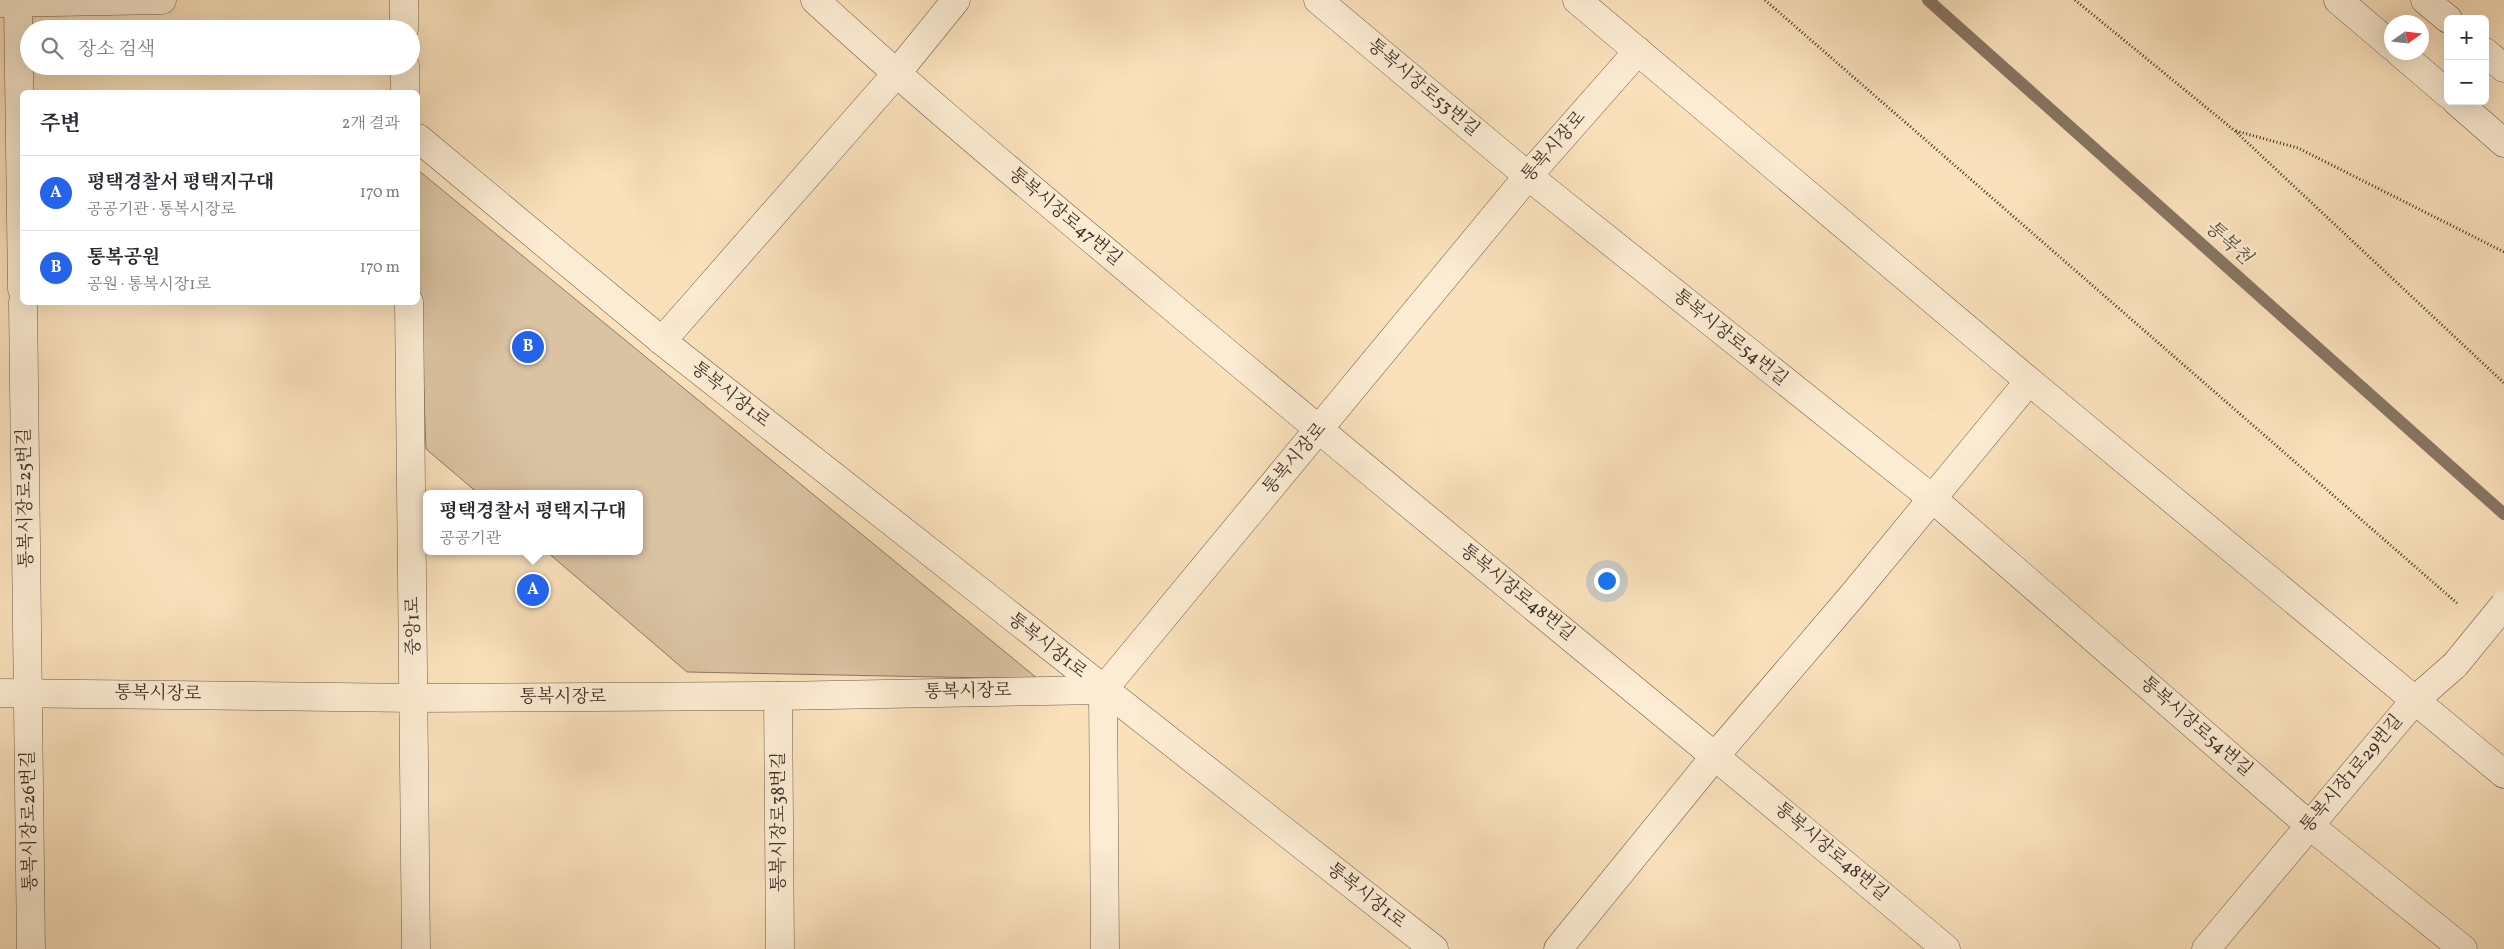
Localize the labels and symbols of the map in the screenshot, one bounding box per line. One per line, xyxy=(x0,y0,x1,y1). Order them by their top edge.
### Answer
north arrow xyxy=(2384,15,2429,60)
street label: 통복시장로53번길 xyxy=(1361,34,1485,142)
street label: 통복시장로 xyxy=(1516,106,1592,188)
street label: 통복시장로47번길 xyxy=(1003,162,1127,272)
water label: 통복천 xyxy=(2199,215,2258,272)
street label: 통복시장로54번길 xyxy=(1667,284,1793,392)
pin: B xyxy=(512,328,544,366)
street label: 통복시장1로 xyxy=(685,356,775,434)
street label: 통복시장로 xyxy=(1257,418,1333,500)
street label: 통복시장로25번길 xyxy=(12,428,40,568)
street label: 통복시장로48번길 xyxy=(1454,539,1580,647)
your location xyxy=(1594,568,1620,594)
pin: A xyxy=(517,571,549,609)
street label: 중앙1로 xyxy=(401,596,427,656)
street label: 통복시장1로 xyxy=(1002,607,1092,685)
street label: 통복시장로54번길 xyxy=(2135,671,2257,783)
street label: 통복시장로 xyxy=(924,679,1012,705)
street label: 통복시장로 xyxy=(114,681,202,707)
street label: 통복시장로 xyxy=(520,685,606,710)
street label: 통복시장1로29번길 xyxy=(2295,709,2409,839)
street label: 통복시장로26번길 xyxy=(16,751,44,891)
street label: 통복시장로38번길 xyxy=(767,752,792,892)
street label: 통복시장로48번길 xyxy=(1769,797,1893,907)
street label: 통복시장1로 xyxy=(1321,857,1411,935)

